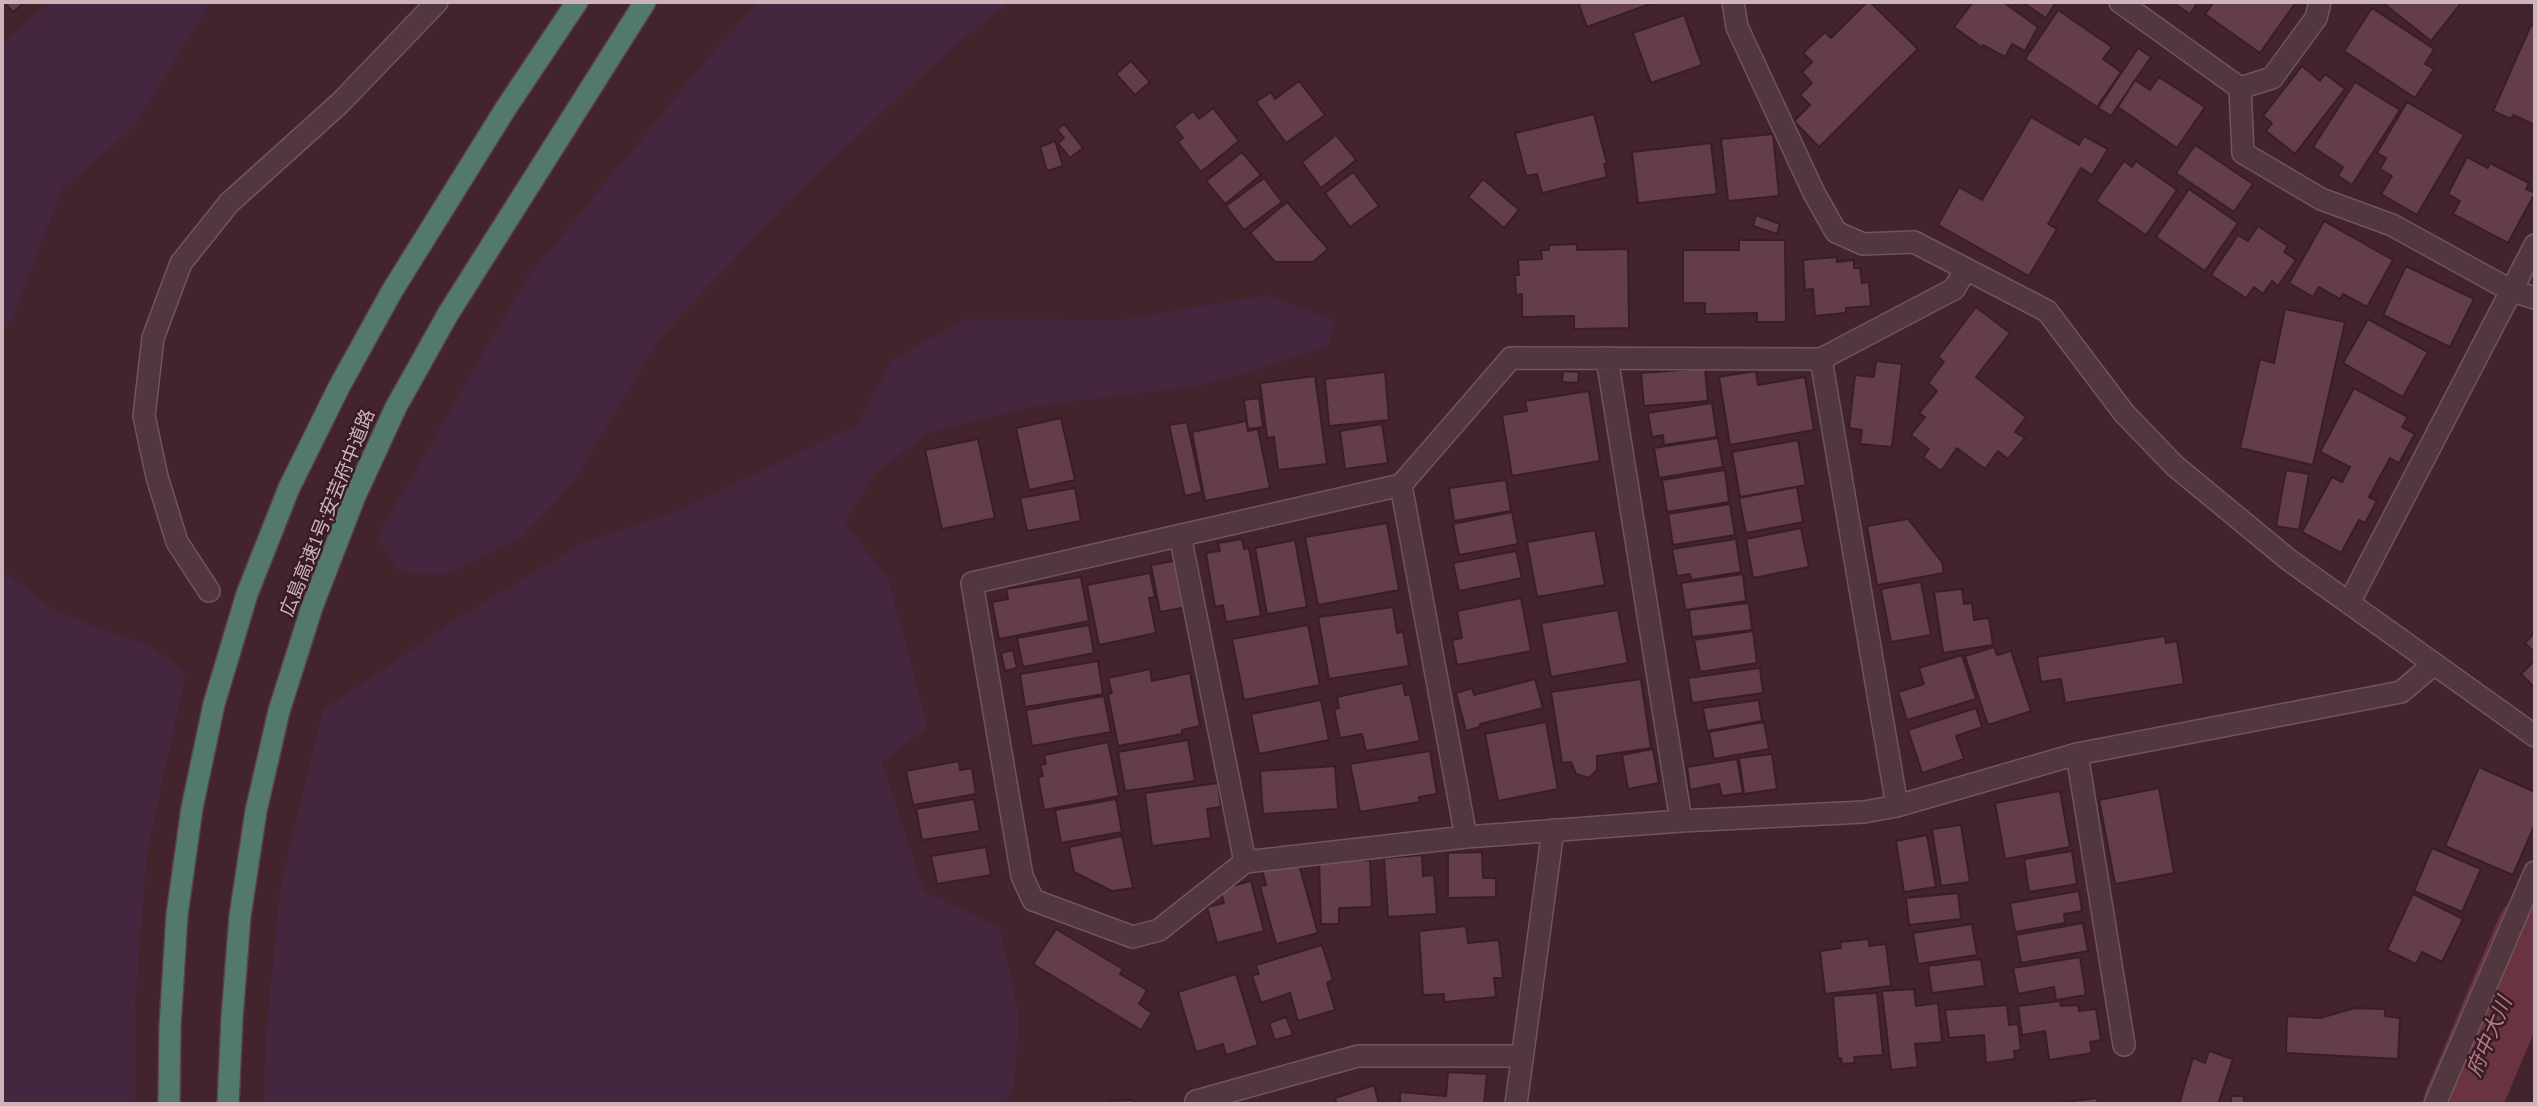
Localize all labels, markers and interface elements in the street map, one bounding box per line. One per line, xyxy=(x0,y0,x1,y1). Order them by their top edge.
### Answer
street label: 広島高速1号;安芸府中道路 xyxy=(276,406,380,620)
water label: 府中大川 xyxy=(2462,993,2518,1081)

